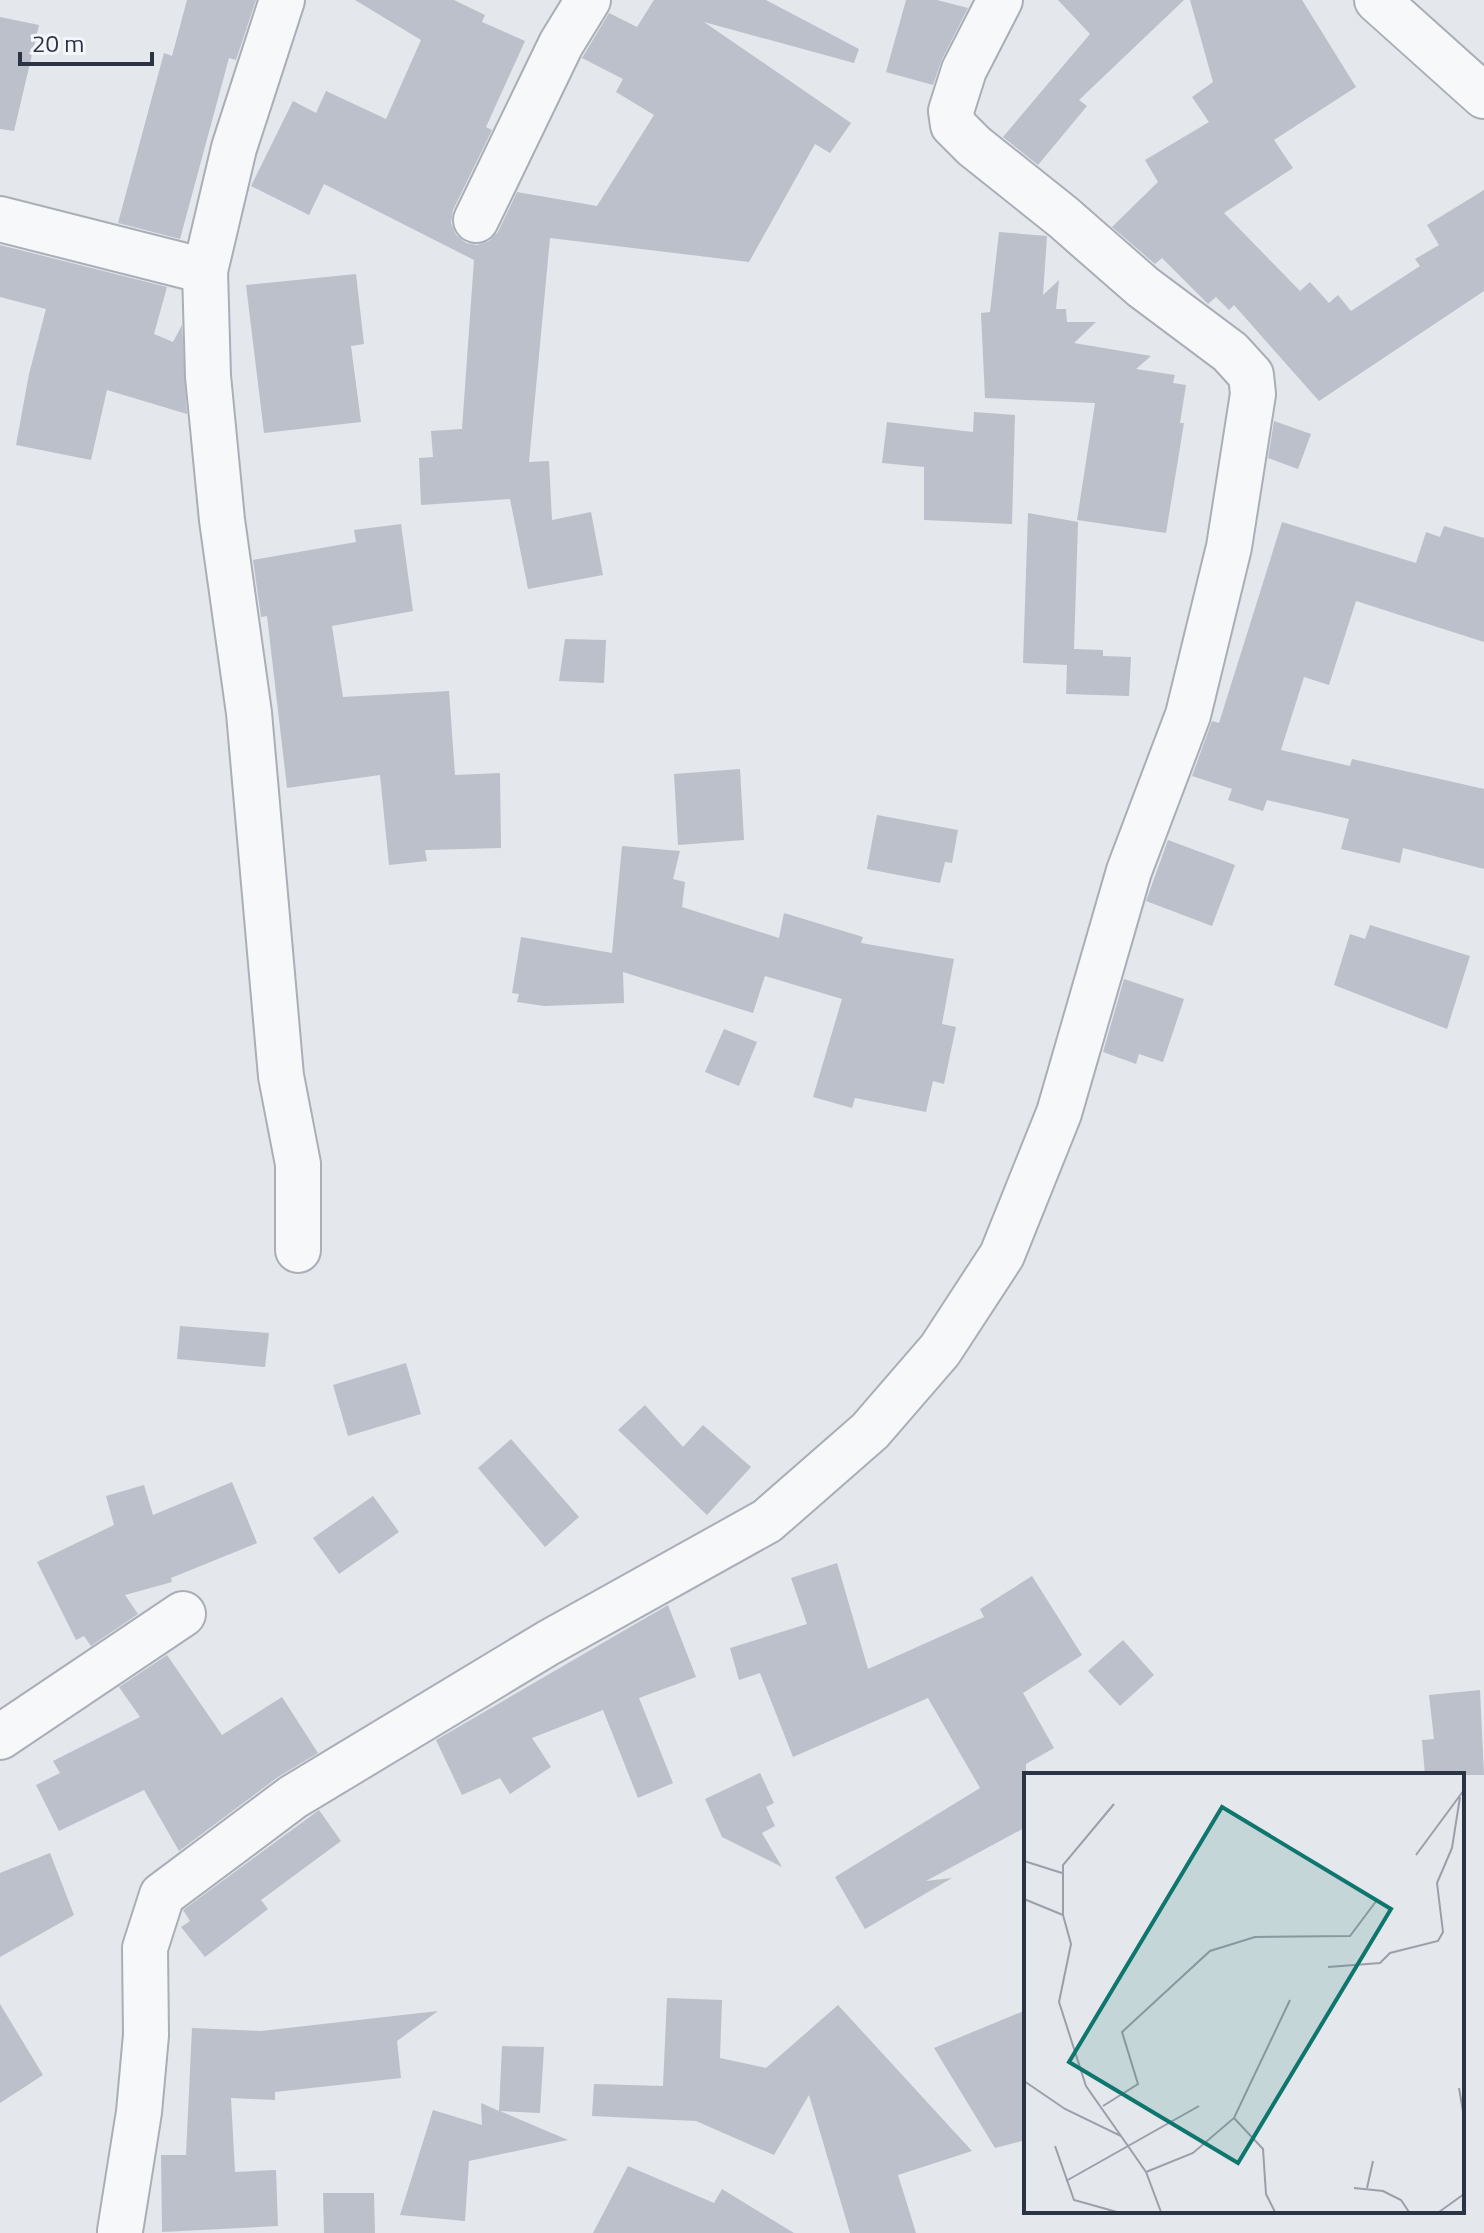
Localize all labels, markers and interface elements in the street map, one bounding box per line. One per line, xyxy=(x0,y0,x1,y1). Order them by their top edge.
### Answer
scale bar xyxy=(20,16,152,66)
text: 20 m xyxy=(32,25,84,61)
inset map xyxy=(1024,1773,1464,2213)

